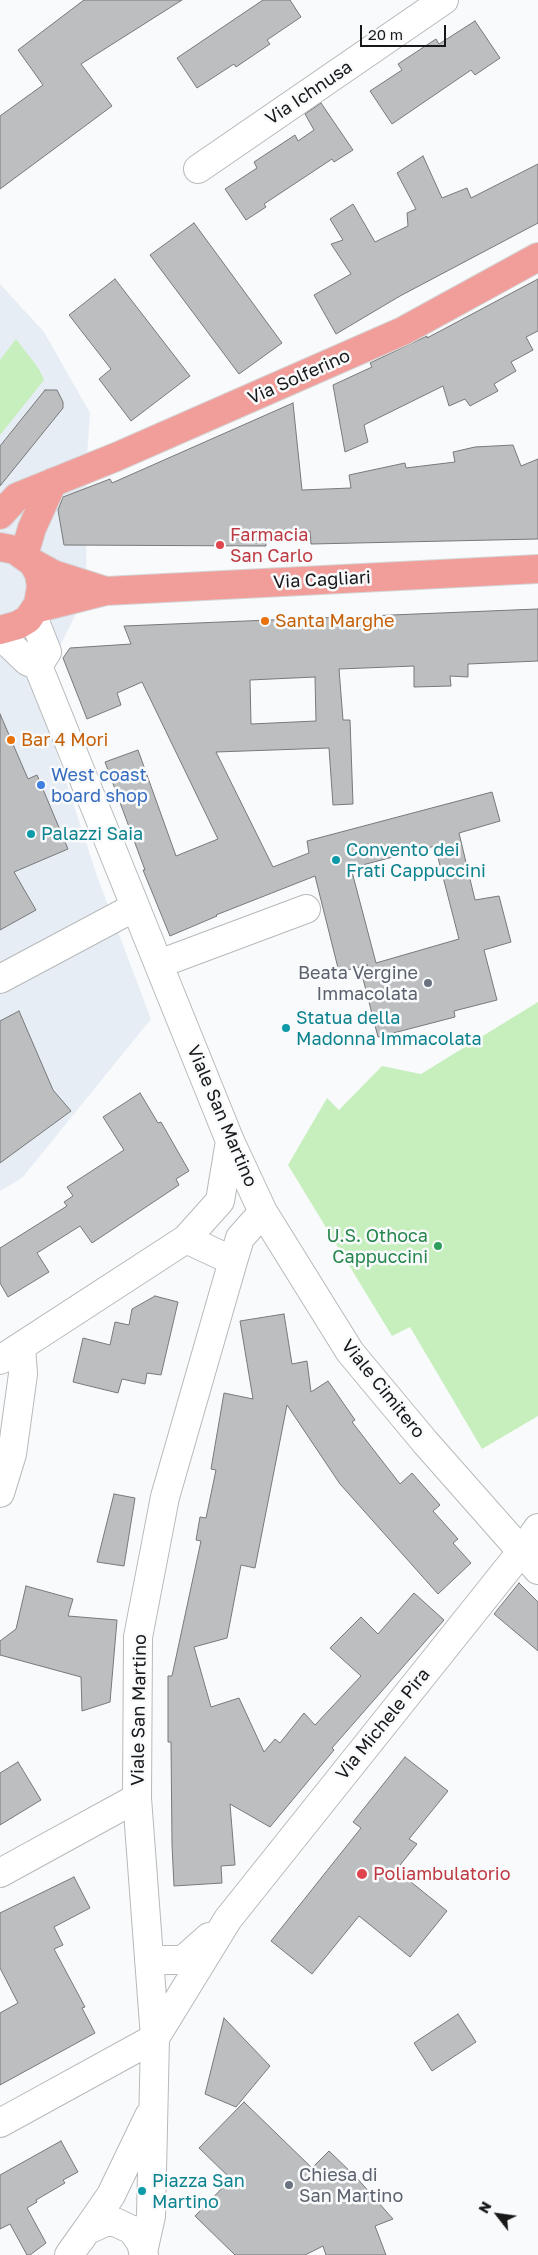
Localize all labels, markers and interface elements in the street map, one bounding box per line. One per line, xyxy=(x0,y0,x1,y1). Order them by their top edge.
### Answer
scale bar xyxy=(363,15,449,47)
text: 20 m xyxy=(368,25,403,43)
street label: Via Ichnusa xyxy=(262,56,356,130)
street label: Via Solferino xyxy=(244,345,354,409)
place label: Farmacia San Carlo xyxy=(230,524,313,566)
marker: Farmacia San Carlo xyxy=(214,539,226,551)
street label: Via Cagliari xyxy=(273,567,371,593)
place label: Santa Marghe xyxy=(275,610,395,632)
marker: Santa Marghe xyxy=(259,615,271,627)
place label: Bar 4 Mori xyxy=(21,729,108,751)
marker: Bar 4 Mori xyxy=(5,734,17,746)
place label: West coast board shop xyxy=(51,764,148,806)
marker: West coast board shop xyxy=(35,779,47,791)
place label: Palazzi Saia xyxy=(41,823,143,845)
marker: Palazzi Saia xyxy=(25,828,37,840)
place label: Convento dei Frati Cappuccini xyxy=(346,839,486,882)
marker: Convento dei Frati Cappuccini xyxy=(330,854,342,866)
place label: Beata Vergine Immacolata xyxy=(298,962,418,1004)
marker: Beata Vergine Immacolata xyxy=(422,977,434,989)
place label: Statua della Madonna Immacolata xyxy=(296,1007,482,1050)
marker: Statua della Madonna Immacolata xyxy=(280,1022,292,1034)
street label: Viale San Martino xyxy=(182,1042,262,1190)
place label: U.S. Othoca Cappuccini xyxy=(327,1225,428,1268)
marker: U.S. Othoca Cappuccini xyxy=(432,1240,444,1252)
street label: Viale Cimitero xyxy=(337,1335,429,1443)
street label: Viale San Martino xyxy=(127,1634,151,1786)
street label: Via Michele Pira xyxy=(331,1664,435,1784)
place label: Poliambulatorio xyxy=(373,1863,510,1885)
marker: Poliambulatorio xyxy=(355,1867,369,1881)
place label: Chiesa di San Martino xyxy=(299,2164,403,2206)
place label: Piazza San Martino xyxy=(152,2170,245,2212)
marker: Chiesa di San Martino xyxy=(283,2179,295,2191)
marker: Piazza San Martino xyxy=(136,2185,148,2197)
north arrow xyxy=(473,2190,523,2240)
text: N xyxy=(475,2198,495,2216)

